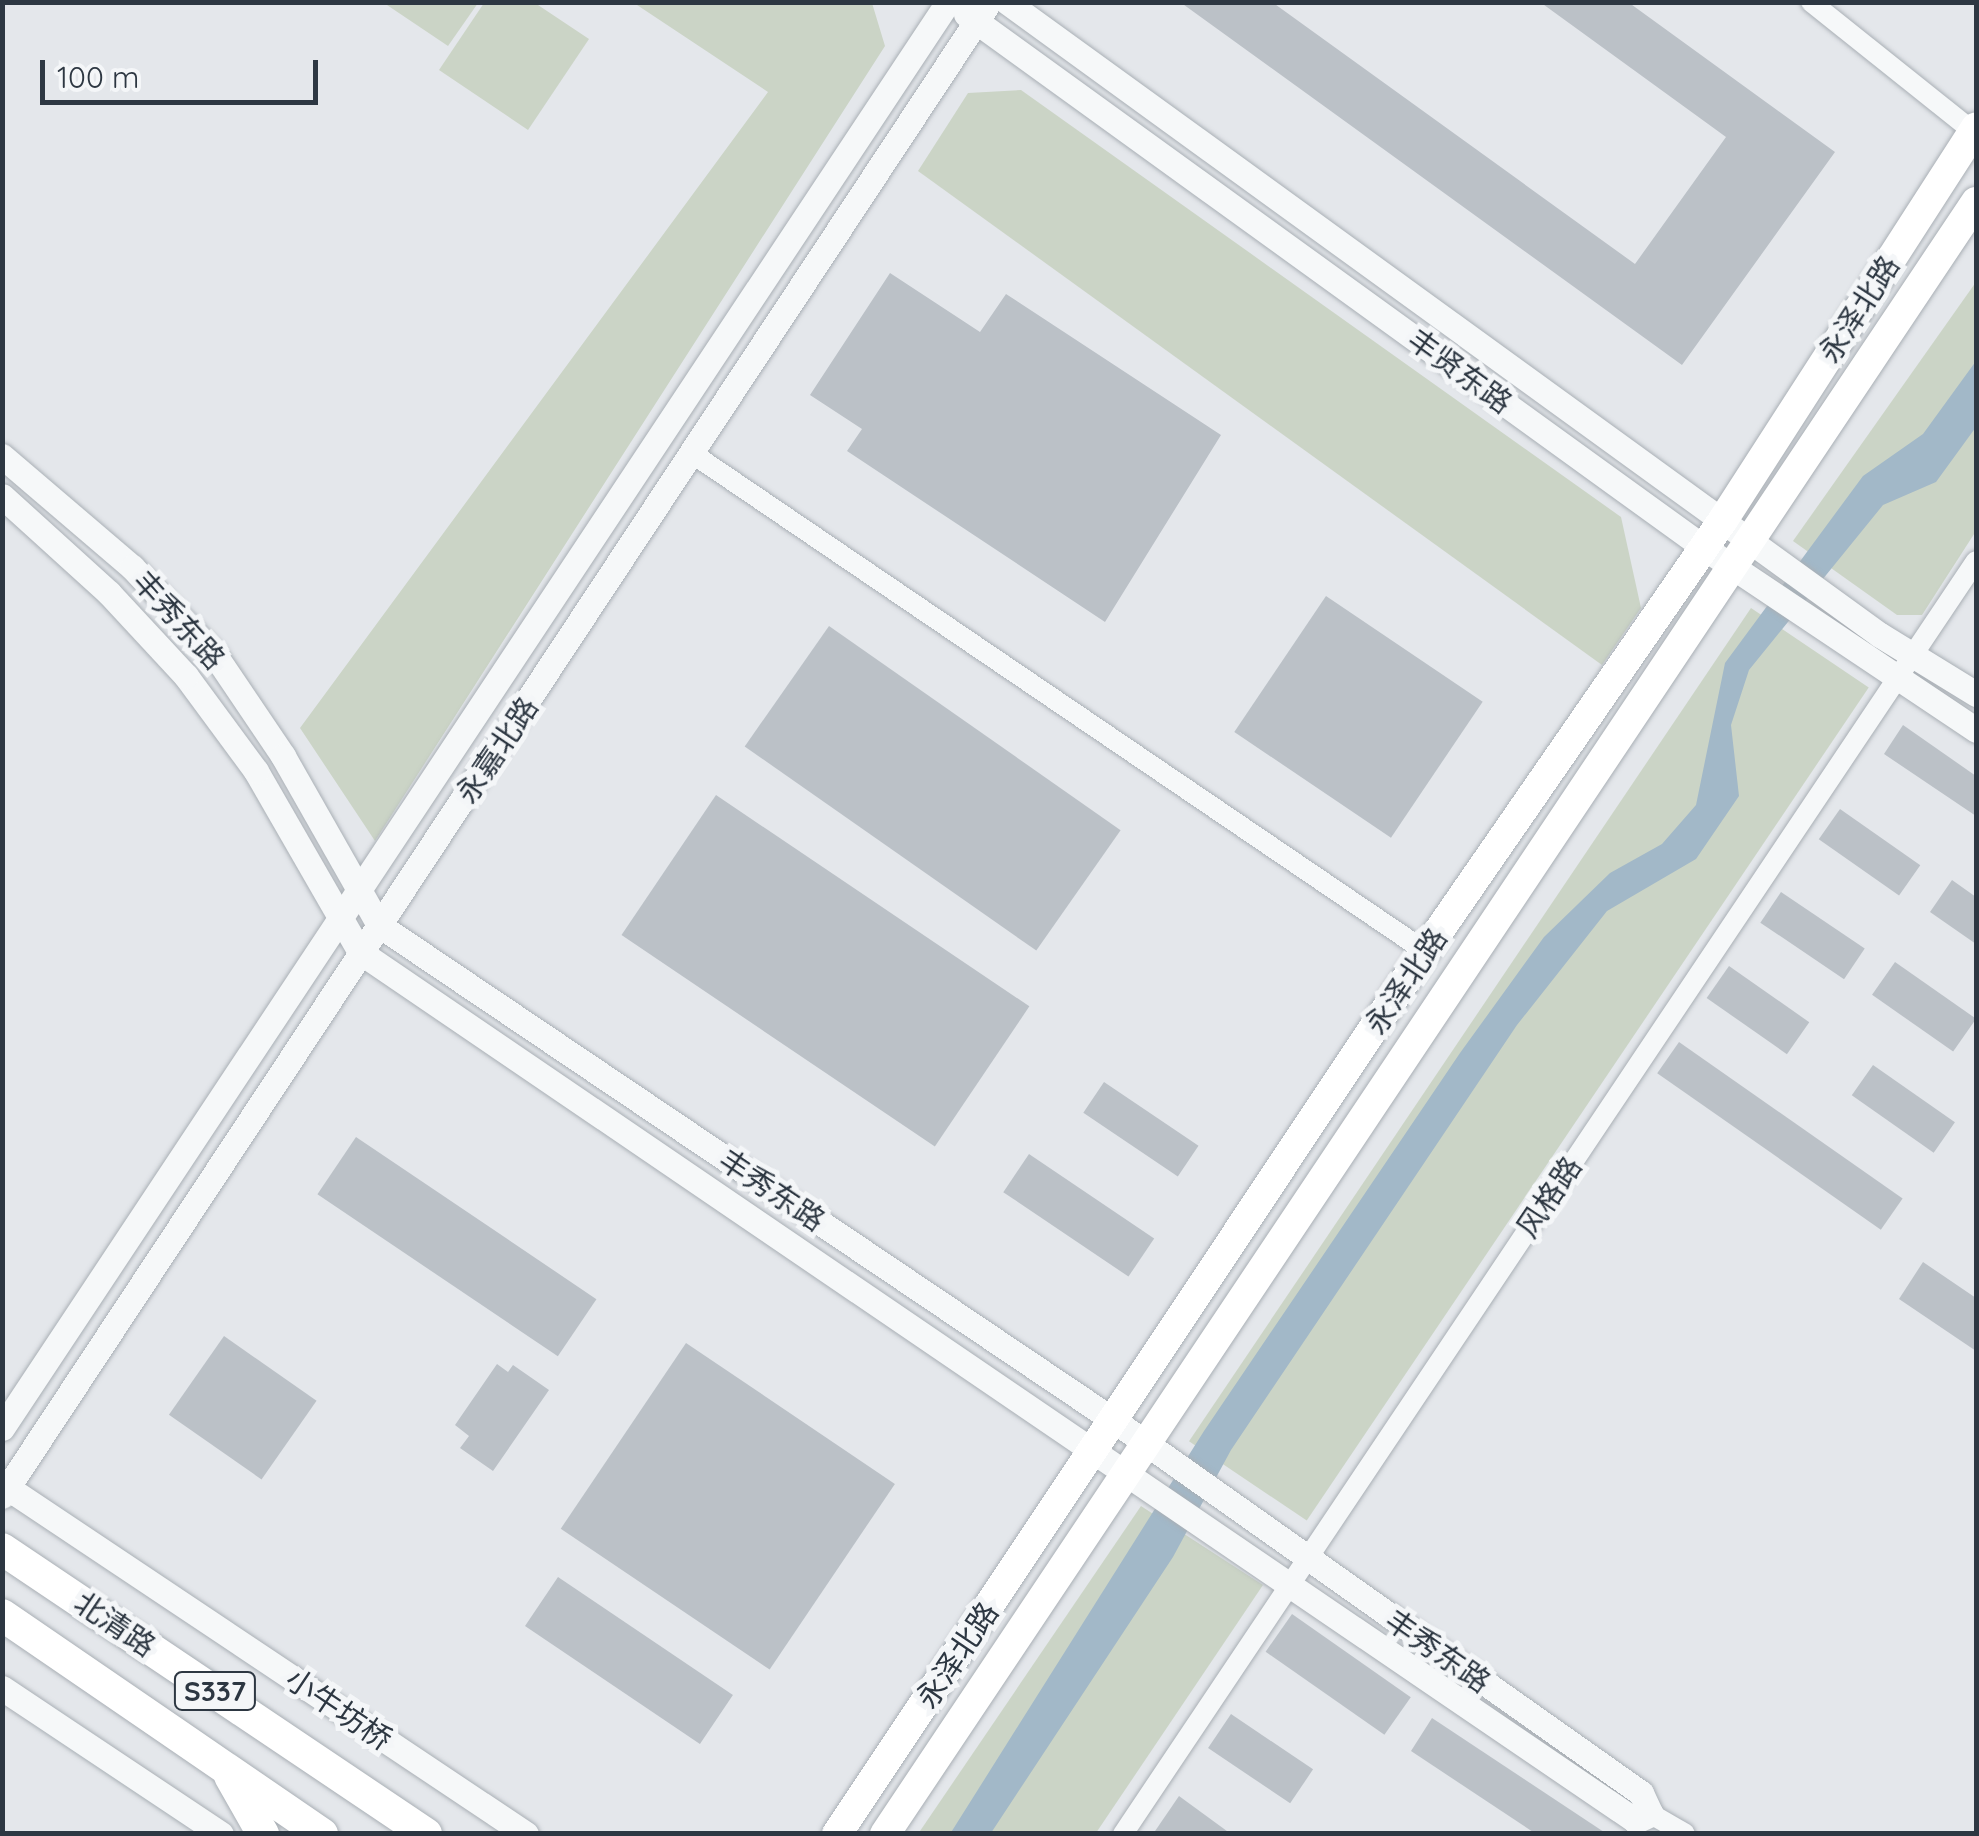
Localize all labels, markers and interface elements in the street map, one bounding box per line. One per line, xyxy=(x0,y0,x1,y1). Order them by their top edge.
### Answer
scale bar xyxy=(45,40,322,102)
text: 100 m xyxy=(57,58,139,96)
street label: 永泽北路 xyxy=(1811,249,1907,369)
street label: 丰贤东路 xyxy=(1401,321,1519,421)
street label: 丰秀东路 xyxy=(125,563,233,677)
street label: 永嘉北路 xyxy=(449,690,545,810)
street label: 永泽北路 xyxy=(1358,921,1454,1041)
street label: 丰秀东路 xyxy=(712,1142,832,1238)
street label: 风格路 xyxy=(1509,1150,1589,1244)
street label: 北清路 xyxy=(68,1584,162,1664)
street label: 永泽北路 xyxy=(909,1595,1005,1715)
street label: 丰秀东路 xyxy=(1379,1602,1497,1700)
street label: 小牛坊桥 xyxy=(279,1661,399,1757)
road number: S337 xyxy=(172,1668,258,1714)

